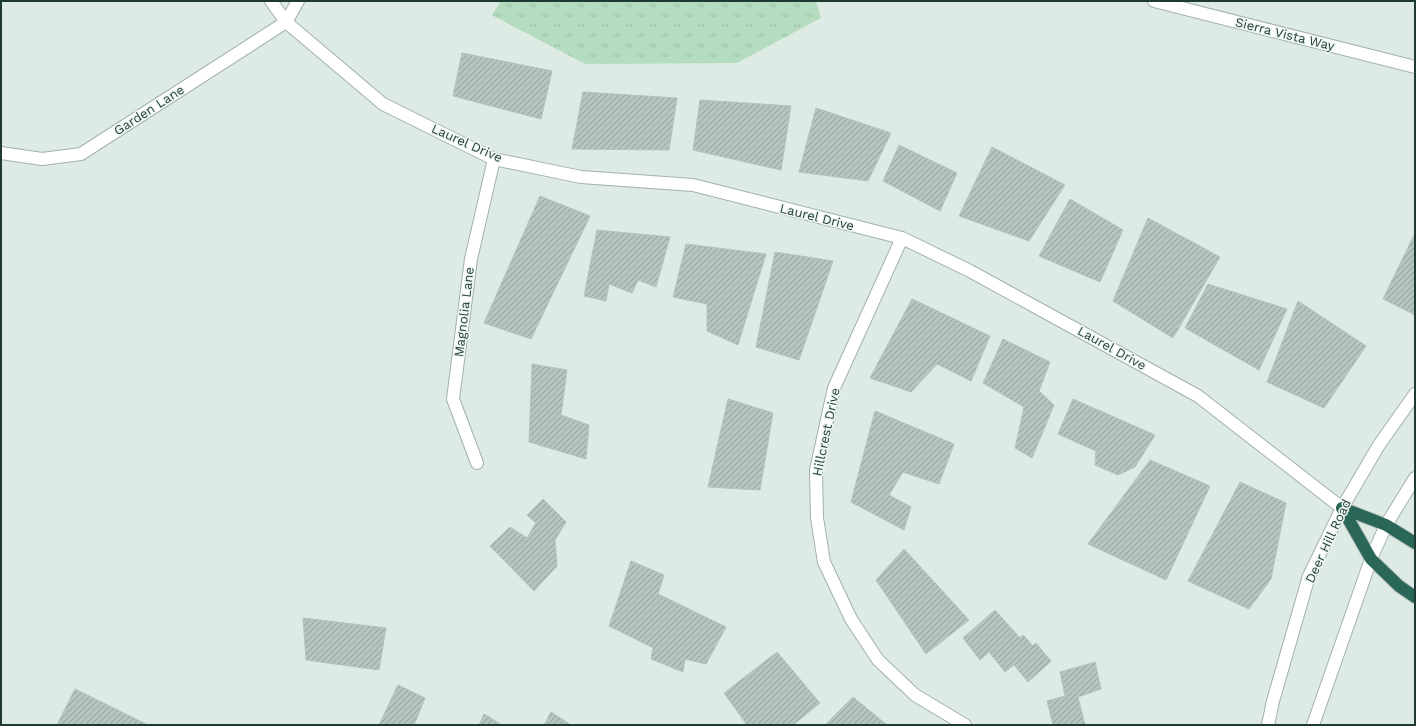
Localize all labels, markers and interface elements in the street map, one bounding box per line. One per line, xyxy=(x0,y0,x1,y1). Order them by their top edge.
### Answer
street label: Sierra Vista Way xyxy=(1234,14,1336,54)
street label: Garden Lane xyxy=(111,82,187,138)
street label: Laurel Drive xyxy=(429,121,505,165)
street label: Laurel Drive xyxy=(778,201,856,233)
street label: Magnolia Lane xyxy=(451,266,477,358)
street label: Laurel Drive xyxy=(1075,323,1149,373)
street label: Hillcrest Drive xyxy=(809,386,843,478)
street label: Deer Hill Road xyxy=(1302,497,1354,585)

